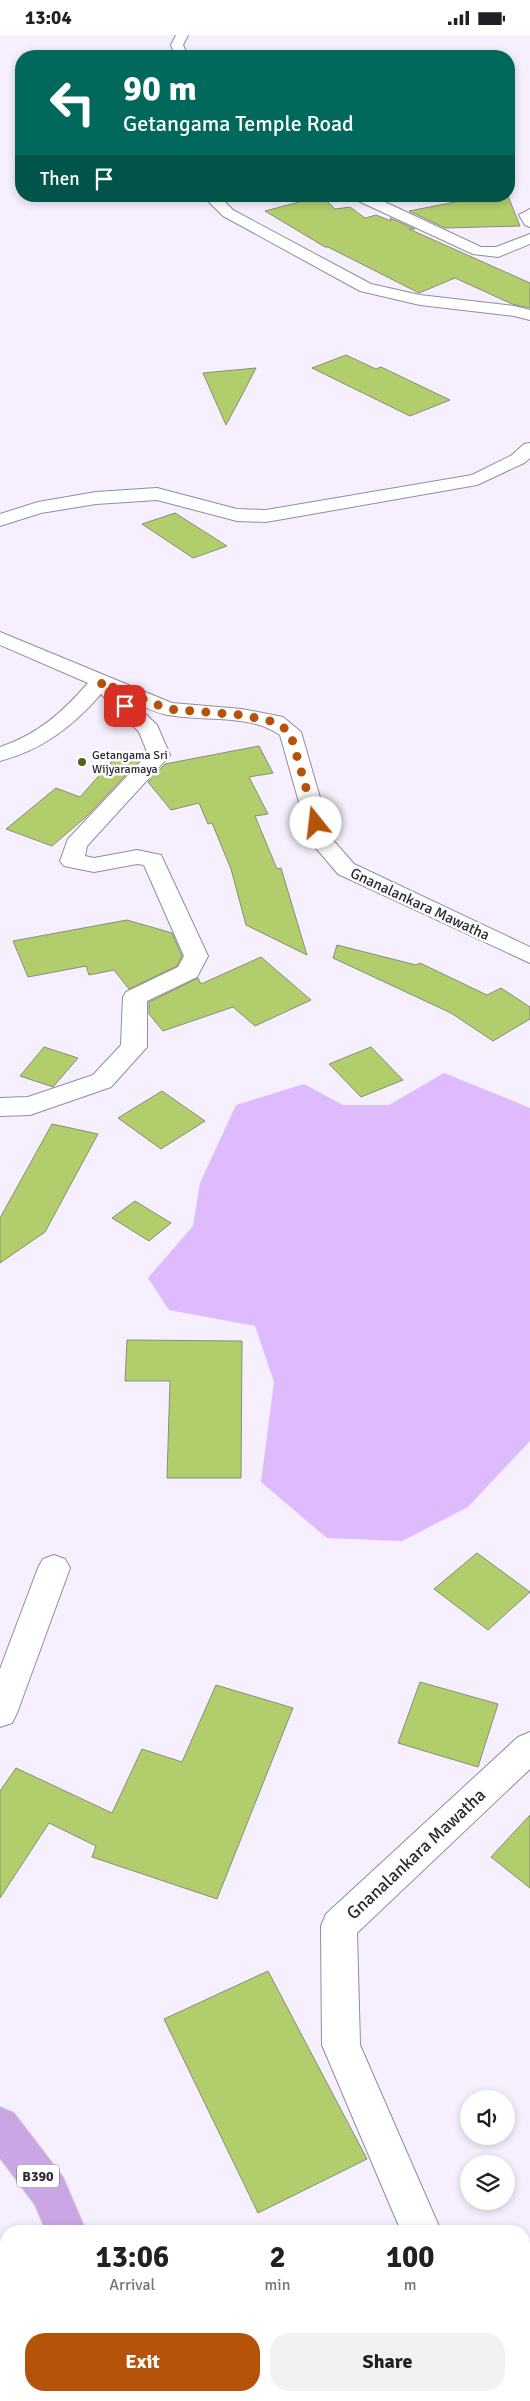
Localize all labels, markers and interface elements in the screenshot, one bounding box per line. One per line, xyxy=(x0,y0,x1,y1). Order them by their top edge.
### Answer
text: 13:04 xyxy=(25,6,72,30)
text: 90 m xyxy=(123,67,197,110)
icon: left xyxy=(40,70,105,135)
text: Getangama Temple Road xyxy=(123,110,354,137)
icon: arrive xyxy=(90,165,118,193)
text: Then xyxy=(40,167,80,191)
pin xyxy=(104,685,146,727)
icon: arrive xyxy=(111,692,139,720)
place label: Getangama Sri Wijyaramaya xyxy=(92,748,168,777)
marker: Getangama Sri Wijyaramaya xyxy=(76,756,88,768)
position arrow xyxy=(289,796,341,848)
street label: Gnanalankara Mawatha xyxy=(348,864,492,944)
street label: Gnanalankara Mawatha xyxy=(342,1784,490,1924)
map controls xyxy=(460,2090,515,2210)
button: sound xyxy=(460,2090,515,2145)
button: layers xyxy=(460,2155,515,2210)
road number: B390 xyxy=(17,2165,59,2187)
text: 13:06 xyxy=(95,2239,169,2276)
text: 2 xyxy=(269,2239,286,2276)
text: 100 xyxy=(386,2239,434,2276)
text: Arrival xyxy=(109,2275,155,2295)
text: min xyxy=(265,2275,290,2295)
text: m xyxy=(404,2275,417,2295)
button: Exit xyxy=(25,2333,260,2391)
button: Share xyxy=(270,2333,505,2391)

